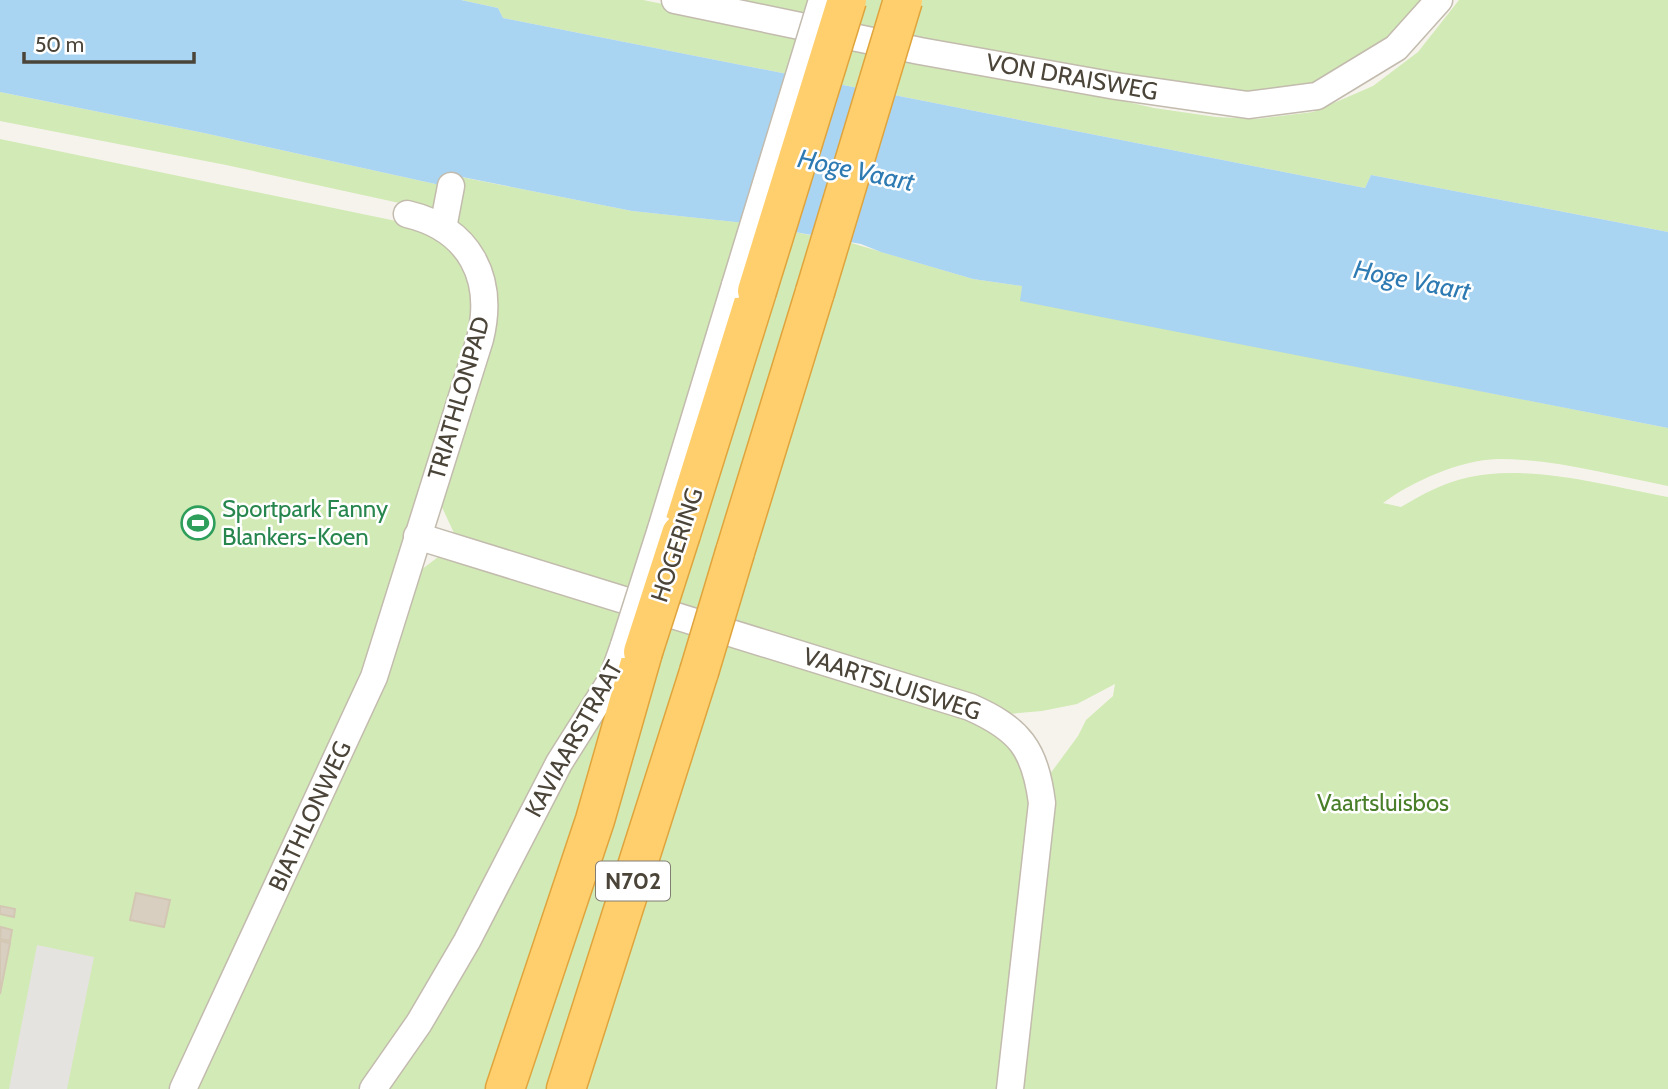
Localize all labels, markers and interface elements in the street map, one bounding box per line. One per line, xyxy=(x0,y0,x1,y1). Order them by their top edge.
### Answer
scale bar xyxy=(24,21,194,65)
text: 50 m xyxy=(35,32,84,57)
street label: VON DRAISWEG xyxy=(984,47,1160,106)
water label: Hoge Vaart xyxy=(795,142,918,198)
water label: Hoge Vaart xyxy=(1351,253,1474,307)
street label: TRIATHLONPAD xyxy=(421,313,496,483)
street label: HOGERING xyxy=(644,484,709,606)
place label: Sportpark Fanny Blankers-Koen xyxy=(222,494,388,551)
sports icon: Sportpark Fanny Blankers-Koen xyxy=(179,504,217,542)
street label: VAARTSLUISWEG xyxy=(800,641,985,726)
street label: KAVIAARSTRAAT xyxy=(519,655,629,822)
street label: BIATHLONWEG xyxy=(262,736,357,895)
park label: Vaartsluisbos xyxy=(1317,788,1449,817)
road number: N702 xyxy=(596,862,670,900)

